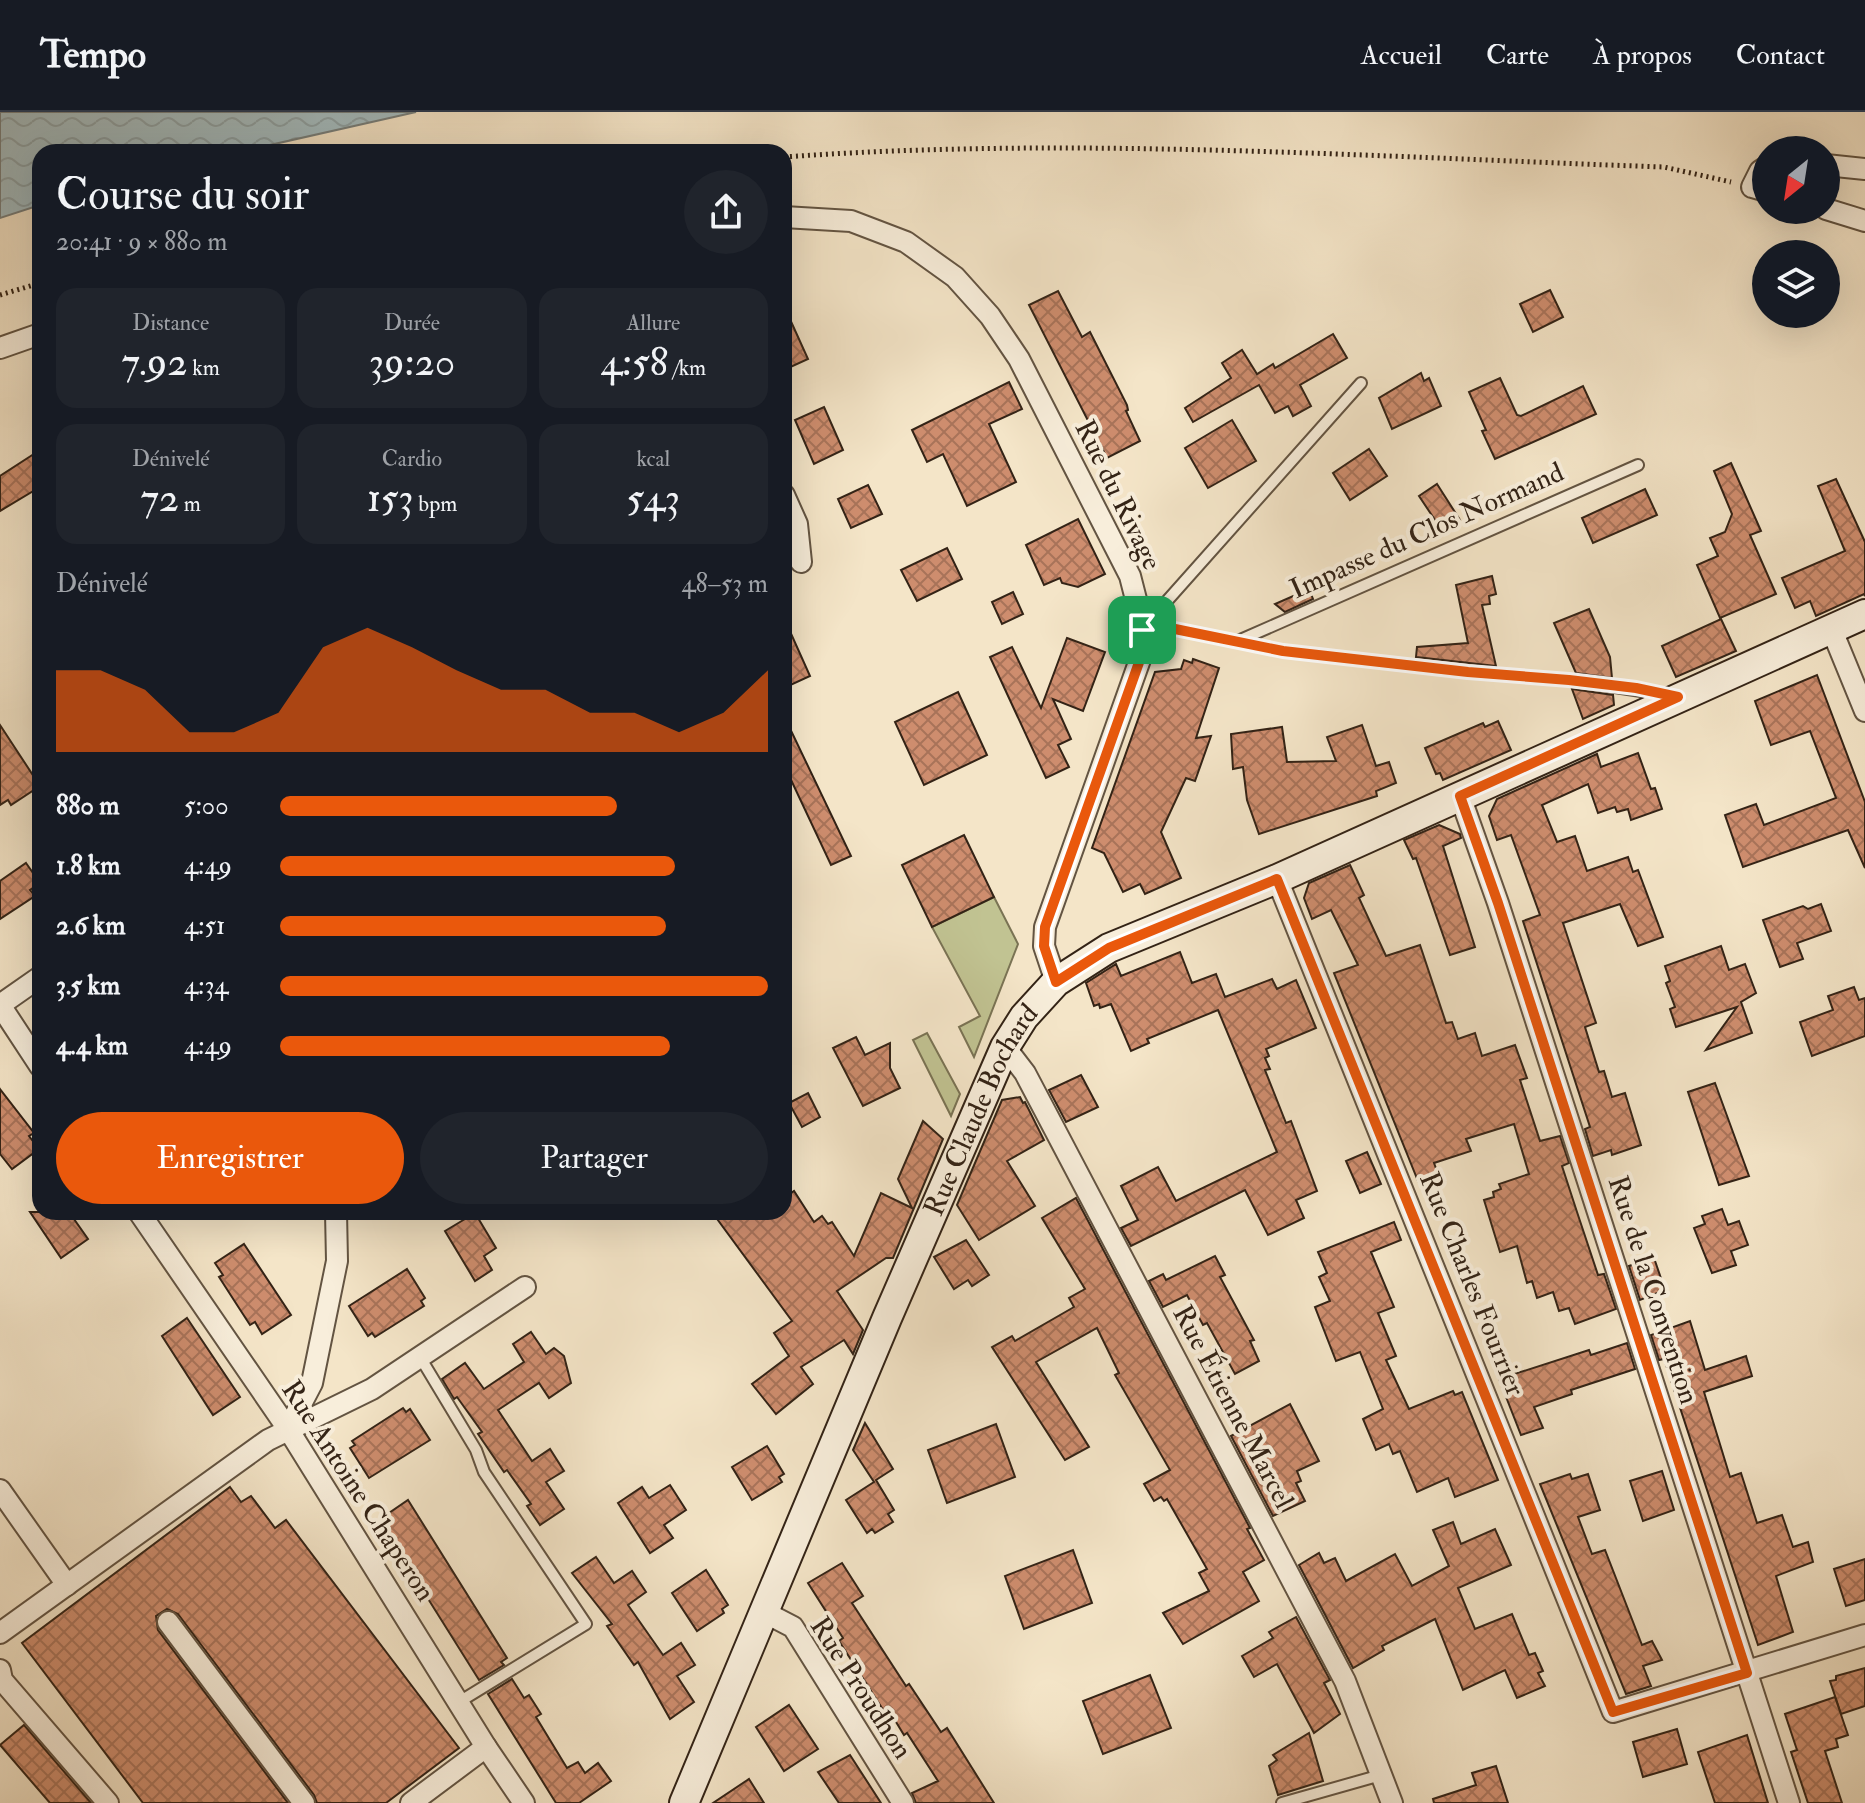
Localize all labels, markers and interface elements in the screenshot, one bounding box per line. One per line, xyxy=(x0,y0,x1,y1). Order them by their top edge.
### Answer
text: Tempo xyxy=(40,31,146,79)
text: Accueil xyxy=(1361,38,1442,73)
text: Carte xyxy=(1486,38,1549,73)
text: À propos xyxy=(1593,38,1692,73)
text: Contact xyxy=(1736,38,1825,73)
north arrow xyxy=(1752,136,1840,224)
map controls xyxy=(1752,136,1840,328)
text: Course du soir xyxy=(56,168,309,223)
button: share xyxy=(684,170,768,254)
text: 20:41 · 9 × 880 m xyxy=(56,226,227,258)
button: layers xyxy=(1752,240,1840,328)
text: Distance xyxy=(132,309,209,337)
text: Durée xyxy=(384,309,440,337)
text: Allure xyxy=(626,309,680,337)
text: 7.92 xyxy=(122,337,188,388)
text: 39:20 xyxy=(369,337,455,388)
text: 4:58 xyxy=(600,337,668,388)
text: km xyxy=(188,354,220,382)
text: /km xyxy=(668,354,706,382)
street label: Rue du Rivage xyxy=(1067,414,1169,576)
text: Dénivelé xyxy=(132,445,209,473)
text: Cardio xyxy=(382,445,442,473)
text: kcal xyxy=(636,445,670,473)
street label: Impasse du Clos Normand xyxy=(1285,455,1569,607)
text: 72 xyxy=(140,473,179,524)
text: 153 xyxy=(367,473,414,524)
text: 543 xyxy=(627,473,680,524)
text: m xyxy=(179,490,201,518)
text: bpm xyxy=(414,490,457,518)
text: Dénivelé xyxy=(56,568,148,600)
text: 48–53 m xyxy=(682,568,768,600)
pin xyxy=(1108,596,1176,664)
icon: arrive xyxy=(1120,608,1164,652)
text: 880 m xyxy=(56,790,119,822)
text: 5:00 xyxy=(184,790,229,822)
text: 1.8 km xyxy=(56,850,121,882)
text: 4:49 xyxy=(184,850,232,882)
text: 2.6 km xyxy=(56,910,125,942)
text: 4:51 xyxy=(184,910,225,942)
text: 3.5 km xyxy=(56,970,120,1002)
text: 4:34 xyxy=(184,970,228,1002)
street label: Rue Claude Bochard xyxy=(916,996,1045,1221)
text: 4.4 km xyxy=(56,1030,128,1062)
text: 4:49 xyxy=(184,1030,232,1062)
button: Enregistrer xyxy=(56,1112,404,1204)
button: Partager xyxy=(420,1112,768,1204)
street label: Rue Charles Fourrier xyxy=(1411,1167,1533,1402)
street label: Rue de la Convention xyxy=(1600,1171,1706,1409)
street label: Rue Étienne Marcel xyxy=(1165,1299,1301,1515)
street label: Rue Antoine Chaperon xyxy=(273,1374,443,1608)
street label: Rue Proudhon xyxy=(802,1610,920,1766)

